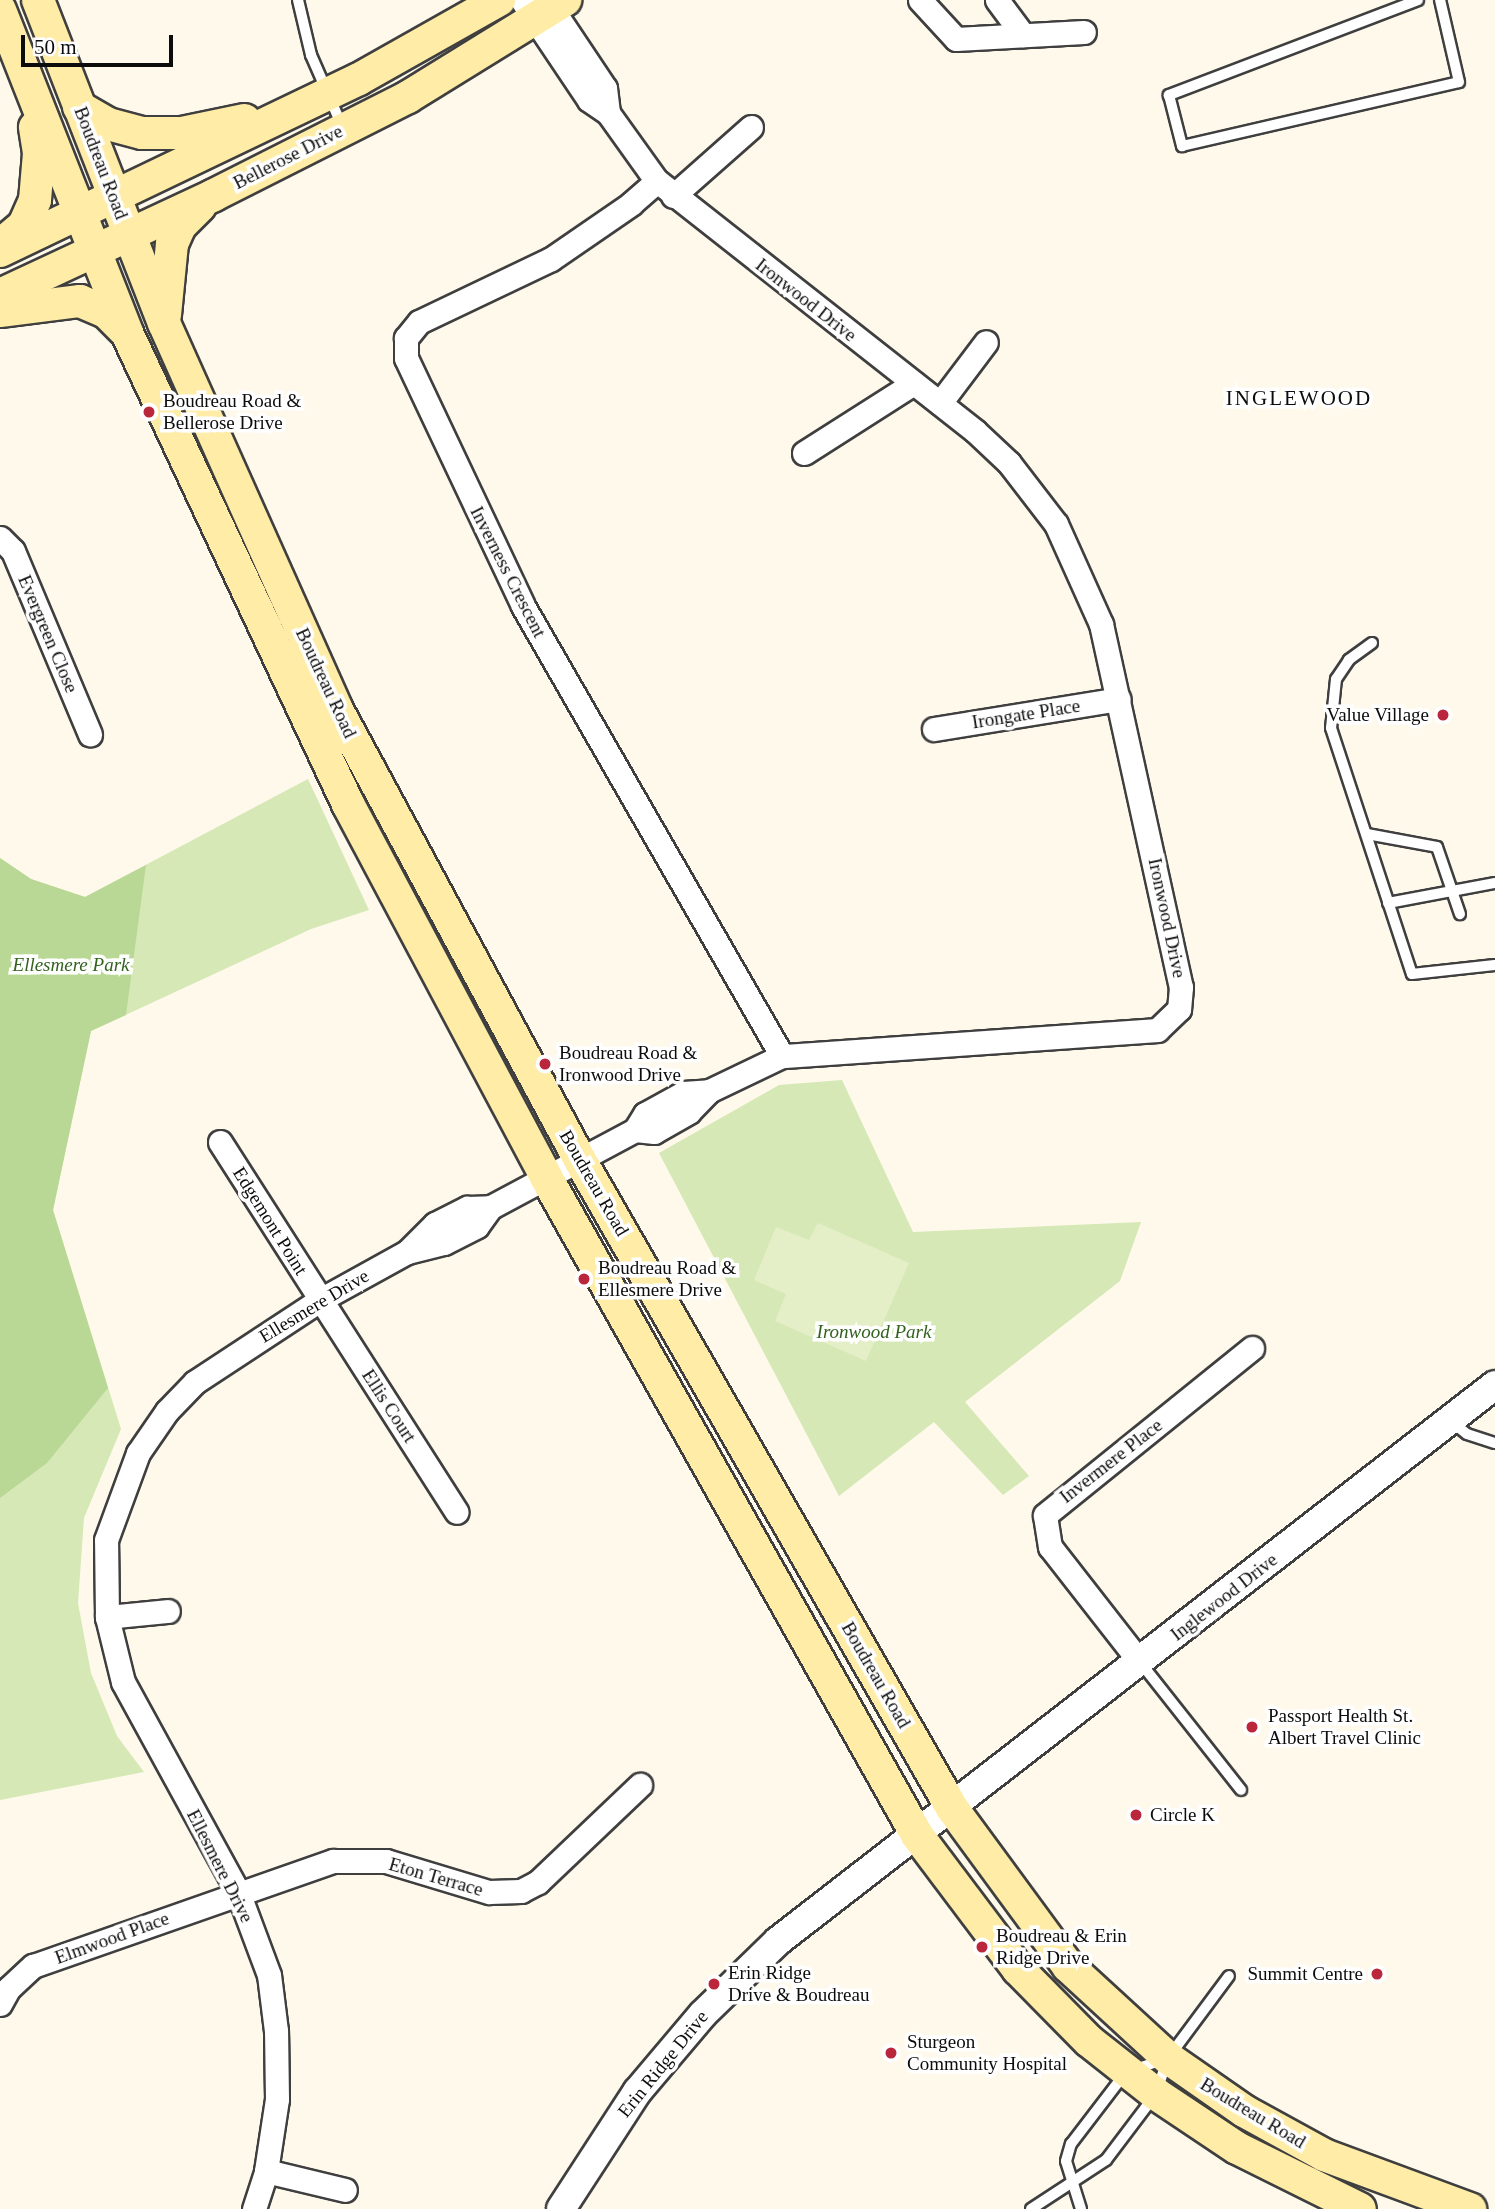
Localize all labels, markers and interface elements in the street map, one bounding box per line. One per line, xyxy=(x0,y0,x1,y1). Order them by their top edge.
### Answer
scale bar xyxy=(24,21,177,65)
text: 50 m xyxy=(34,35,77,59)
street label: Boudreau Road xyxy=(69,103,133,223)
street label: Bellerose Drive xyxy=(229,120,347,194)
street label: Ironwood Drive xyxy=(751,253,861,347)
district label: INGLEWOOD xyxy=(1227,385,1371,411)
place label: Boudreau Road & Bellerose Drive xyxy=(163,390,301,434)
marker: Boudreau Road & Bellerose Drive xyxy=(141,404,157,420)
street label: Inverness Crescent xyxy=(465,503,551,641)
street label: Evergreen Close xyxy=(13,572,83,696)
street label: Boudreau Road xyxy=(291,624,361,742)
street label: Irongate Place xyxy=(970,694,1082,734)
place label: Value Village xyxy=(1326,704,1429,726)
marker: Value Village xyxy=(1435,707,1451,723)
street label: Ironwood Drive xyxy=(1143,856,1191,980)
park label: Ellesmere Park xyxy=(13,954,129,976)
place label: Boudreau Road & Ironwood Drive xyxy=(559,1042,697,1086)
marker: Boudreau Road & Ironwood Drive xyxy=(537,1056,553,1072)
street label: Boudreau Road xyxy=(554,1126,634,1240)
street label: Edgemont Point xyxy=(228,1163,312,1279)
place label: Boudreau Road & Ellesmere Drive xyxy=(598,1257,736,1301)
street label: Ellesmere Drive xyxy=(255,1264,373,1348)
marker: Boudreau Road & Ellesmere Drive xyxy=(576,1271,592,1287)
park label: Ironwood Park xyxy=(817,1321,931,1343)
street label: Ellis Court xyxy=(357,1365,421,1447)
street label: Invermere Place xyxy=(1055,1414,1167,1508)
street label: Inglewood Drive xyxy=(1166,1548,1282,1646)
street label: Boudreau Road xyxy=(836,1618,916,1732)
place label: Passport Health St. Albert Travel Clinic xyxy=(1268,1705,1421,1749)
marker: Passport Health St. Albert Travel Clinic xyxy=(1242,1717,1262,1737)
place label: Circle K xyxy=(1150,1804,1215,1826)
street label: Ellesmere Drive xyxy=(182,1806,258,1926)
marker: Circle K xyxy=(1128,1807,1144,1823)
street label: Eton Terrace xyxy=(386,1853,486,1901)
street label: Elmwood Place xyxy=(52,1907,172,1969)
place label: Boudreau & Erin Ridge Drive xyxy=(996,1925,1127,1969)
marker: Boudreau & Erin Ridge Drive xyxy=(974,1939,990,1955)
place label: Erin Ridge Drive & Boudreau xyxy=(728,1962,869,2006)
place label: Summit Centre xyxy=(1247,1963,1363,1985)
marker: Summit Centre xyxy=(1369,1966,1385,1982)
marker: Erin Ridge Drive & Boudreau xyxy=(706,1976,722,1992)
street label: Erin Ridge Drive xyxy=(613,2006,713,2122)
place label: Sturgeon Community Hospital xyxy=(907,2031,1067,2075)
marker: Sturgeon Community Hospital xyxy=(881,2043,901,2063)
street label: Boudreau Road xyxy=(1196,2073,1310,2153)

